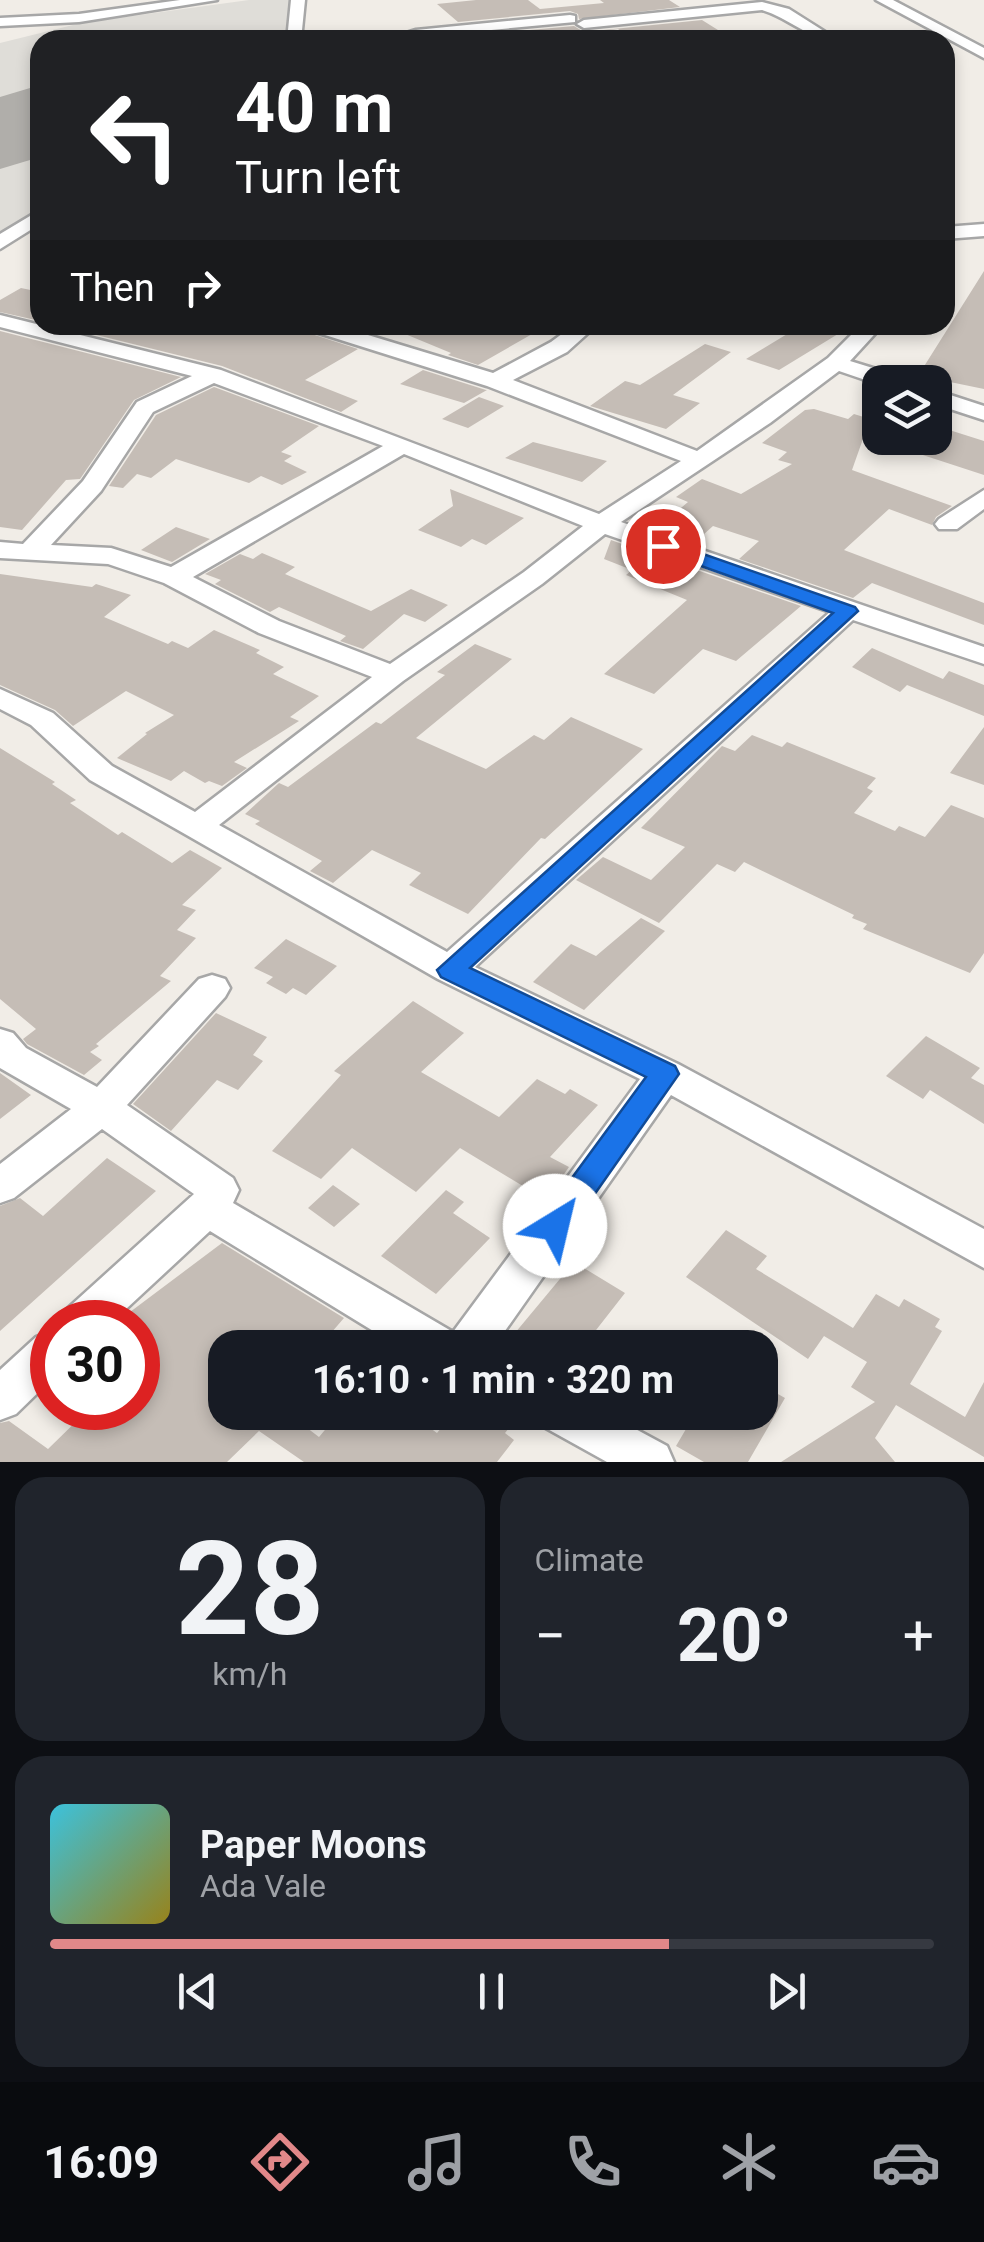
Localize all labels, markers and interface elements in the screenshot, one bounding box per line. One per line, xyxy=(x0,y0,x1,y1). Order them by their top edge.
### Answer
text: 40 m xyxy=(235,67,393,149)
icon: left xyxy=(70,70,200,200)
text: Turn left xyxy=(235,151,401,204)
icon: right xyxy=(175,260,230,315)
text: Then xyxy=(70,266,155,310)
map controls xyxy=(862,365,952,455)
button: layers xyxy=(862,365,952,455)
pin xyxy=(621,504,706,589)
icon: arrive xyxy=(636,519,691,574)
position arrow xyxy=(503,1174,607,1278)
speed limit sign: 30 xyxy=(30,1300,160,1430)
text: 16:10 · 1 min · 320 m xyxy=(312,1358,674,1402)
text: 28 xyxy=(175,1513,324,1666)
text: Climate xyxy=(535,1541,644,1579)
text: 20° xyxy=(677,1591,792,1679)
text: − xyxy=(535,1604,566,1668)
text: + xyxy=(903,1604,934,1668)
text: km/h xyxy=(212,1655,287,1693)
text: Paper Moons xyxy=(200,1823,427,1867)
text: Ada Vale xyxy=(200,1867,326,1905)
icon: previous xyxy=(170,1964,225,2019)
icon: pause xyxy=(464,1964,519,2019)
icon: next xyxy=(759,1964,814,2019)
icon: directions xyxy=(245,2127,315,2197)
icon: music xyxy=(402,2127,472,2197)
icon: phone xyxy=(558,2127,628,2197)
icon: climate xyxy=(714,2127,784,2197)
icon: car xyxy=(871,2127,941,2197)
text: 16:09 xyxy=(43,2136,159,2189)

